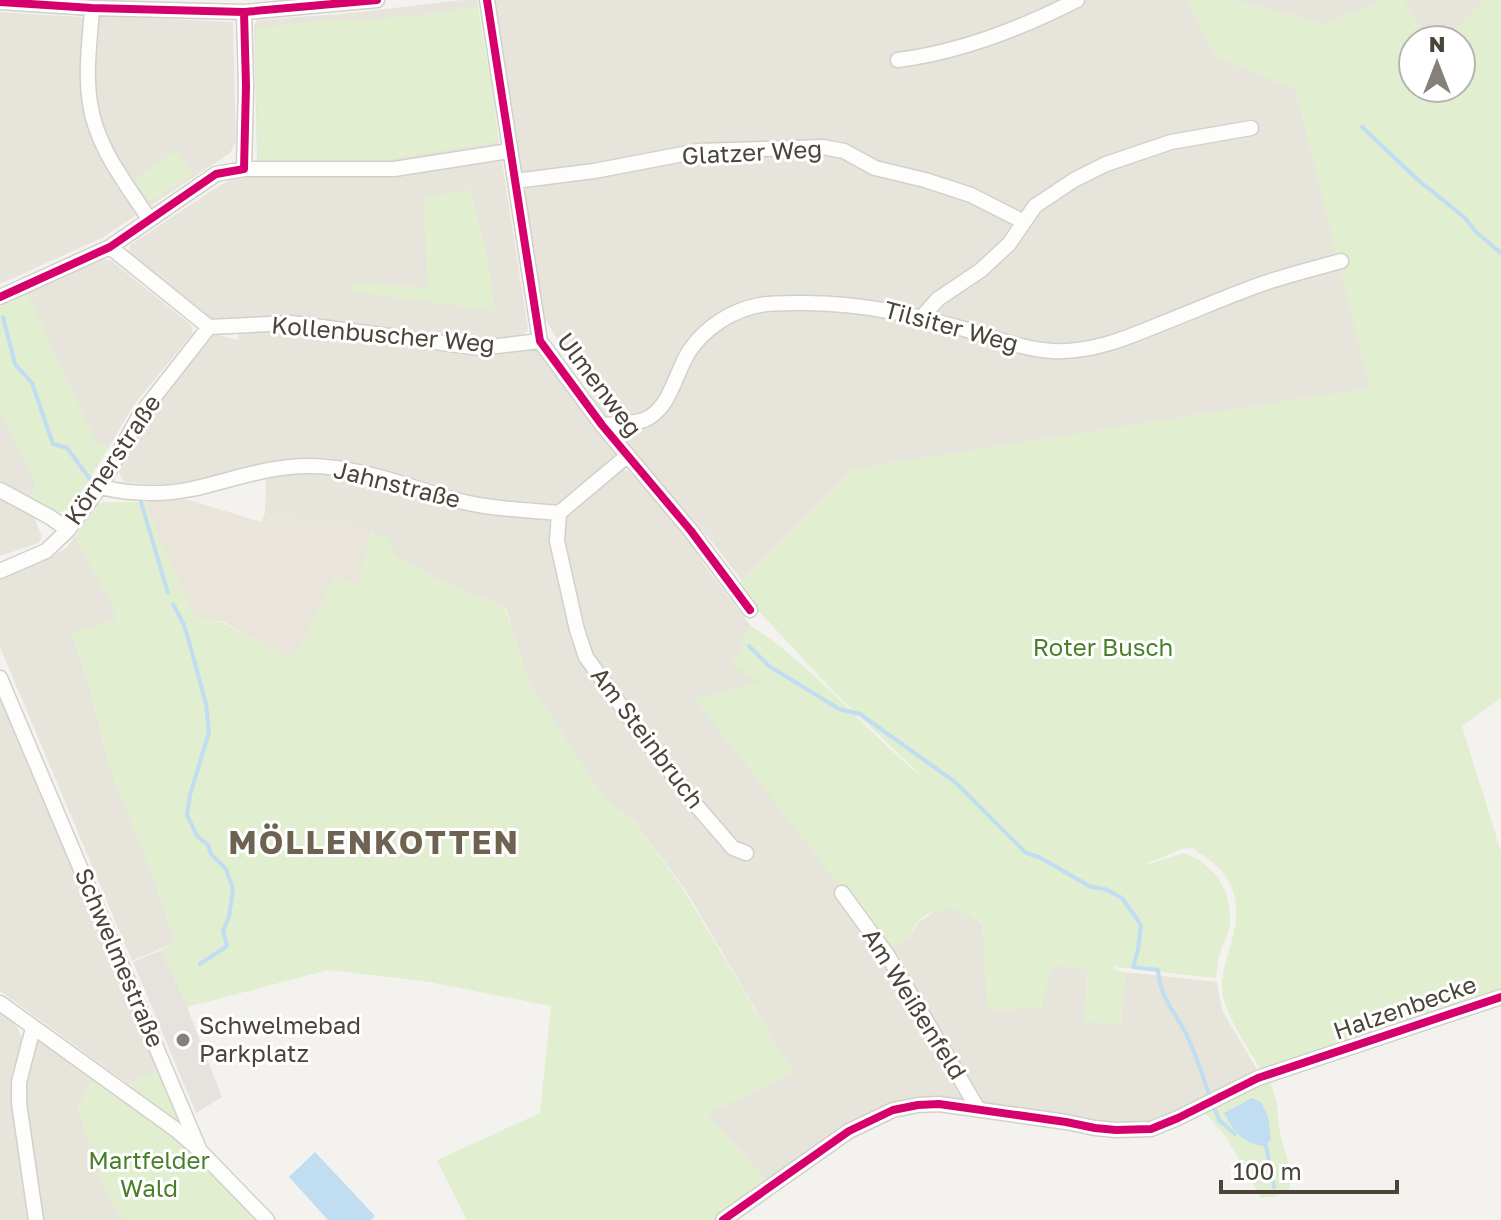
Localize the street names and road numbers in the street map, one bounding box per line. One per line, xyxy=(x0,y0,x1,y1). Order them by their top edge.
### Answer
street label: Glatzer Weg xyxy=(681,133,823,170)
street label: Tilsiter Weg xyxy=(881,294,1022,357)
street label: Kollenbuscher Weg xyxy=(270,309,496,358)
street label: Ulmenweg xyxy=(552,326,649,442)
street label: Körnerstraße xyxy=(58,389,166,530)
street label: Jahnstraße xyxy=(331,454,464,513)
street label: Am Steinbruch xyxy=(586,661,711,813)
street label: Schwelmestraße xyxy=(70,863,171,1051)
street label: Am Weißenfeld xyxy=(857,922,973,1084)
street label: Halzenbecke xyxy=(1329,969,1480,1045)

